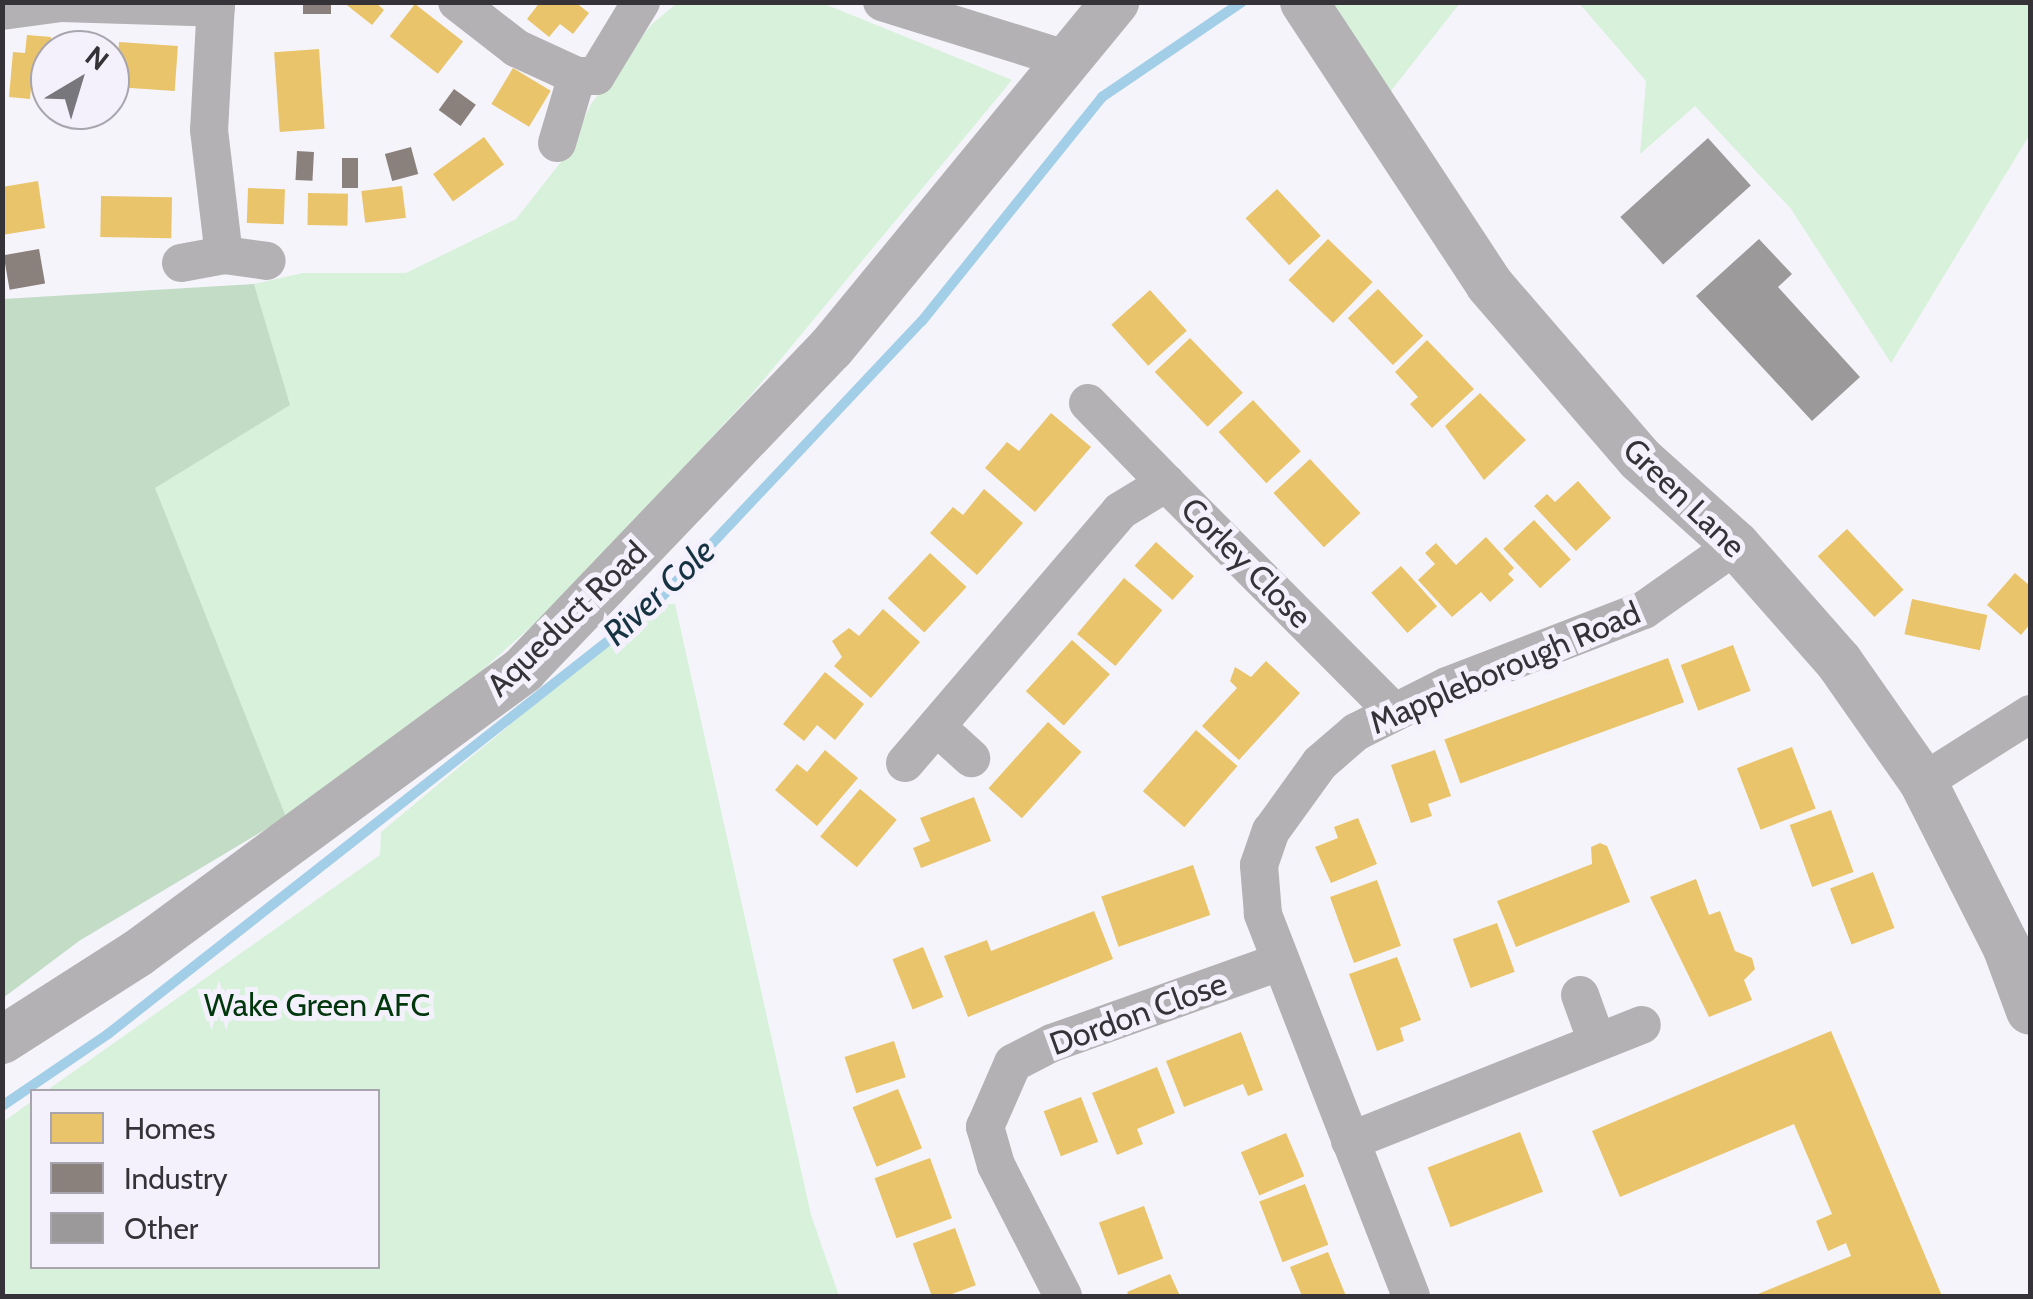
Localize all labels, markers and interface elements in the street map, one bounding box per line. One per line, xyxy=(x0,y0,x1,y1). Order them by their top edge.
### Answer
north arrow xyxy=(30,30,130,130)
text: N xyxy=(79,38,115,77)
street label: Green Lane xyxy=(1615,431,1753,565)
street label: Corley Close xyxy=(1173,490,1319,636)
water label: River Cole xyxy=(594,530,724,654)
street label: Aqueduct Road xyxy=(479,533,655,705)
street label: Mappleborough Road xyxy=(1364,594,1646,742)
street label: Dordon Close xyxy=(1044,964,1232,1064)
park label: Wake Green AFC xyxy=(204,986,430,1024)
legend xyxy=(30,1089,380,1269)
text: Homes xyxy=(124,1110,215,1147)
text: Industry xyxy=(124,1160,228,1197)
text: Other xyxy=(124,1210,198,1247)

